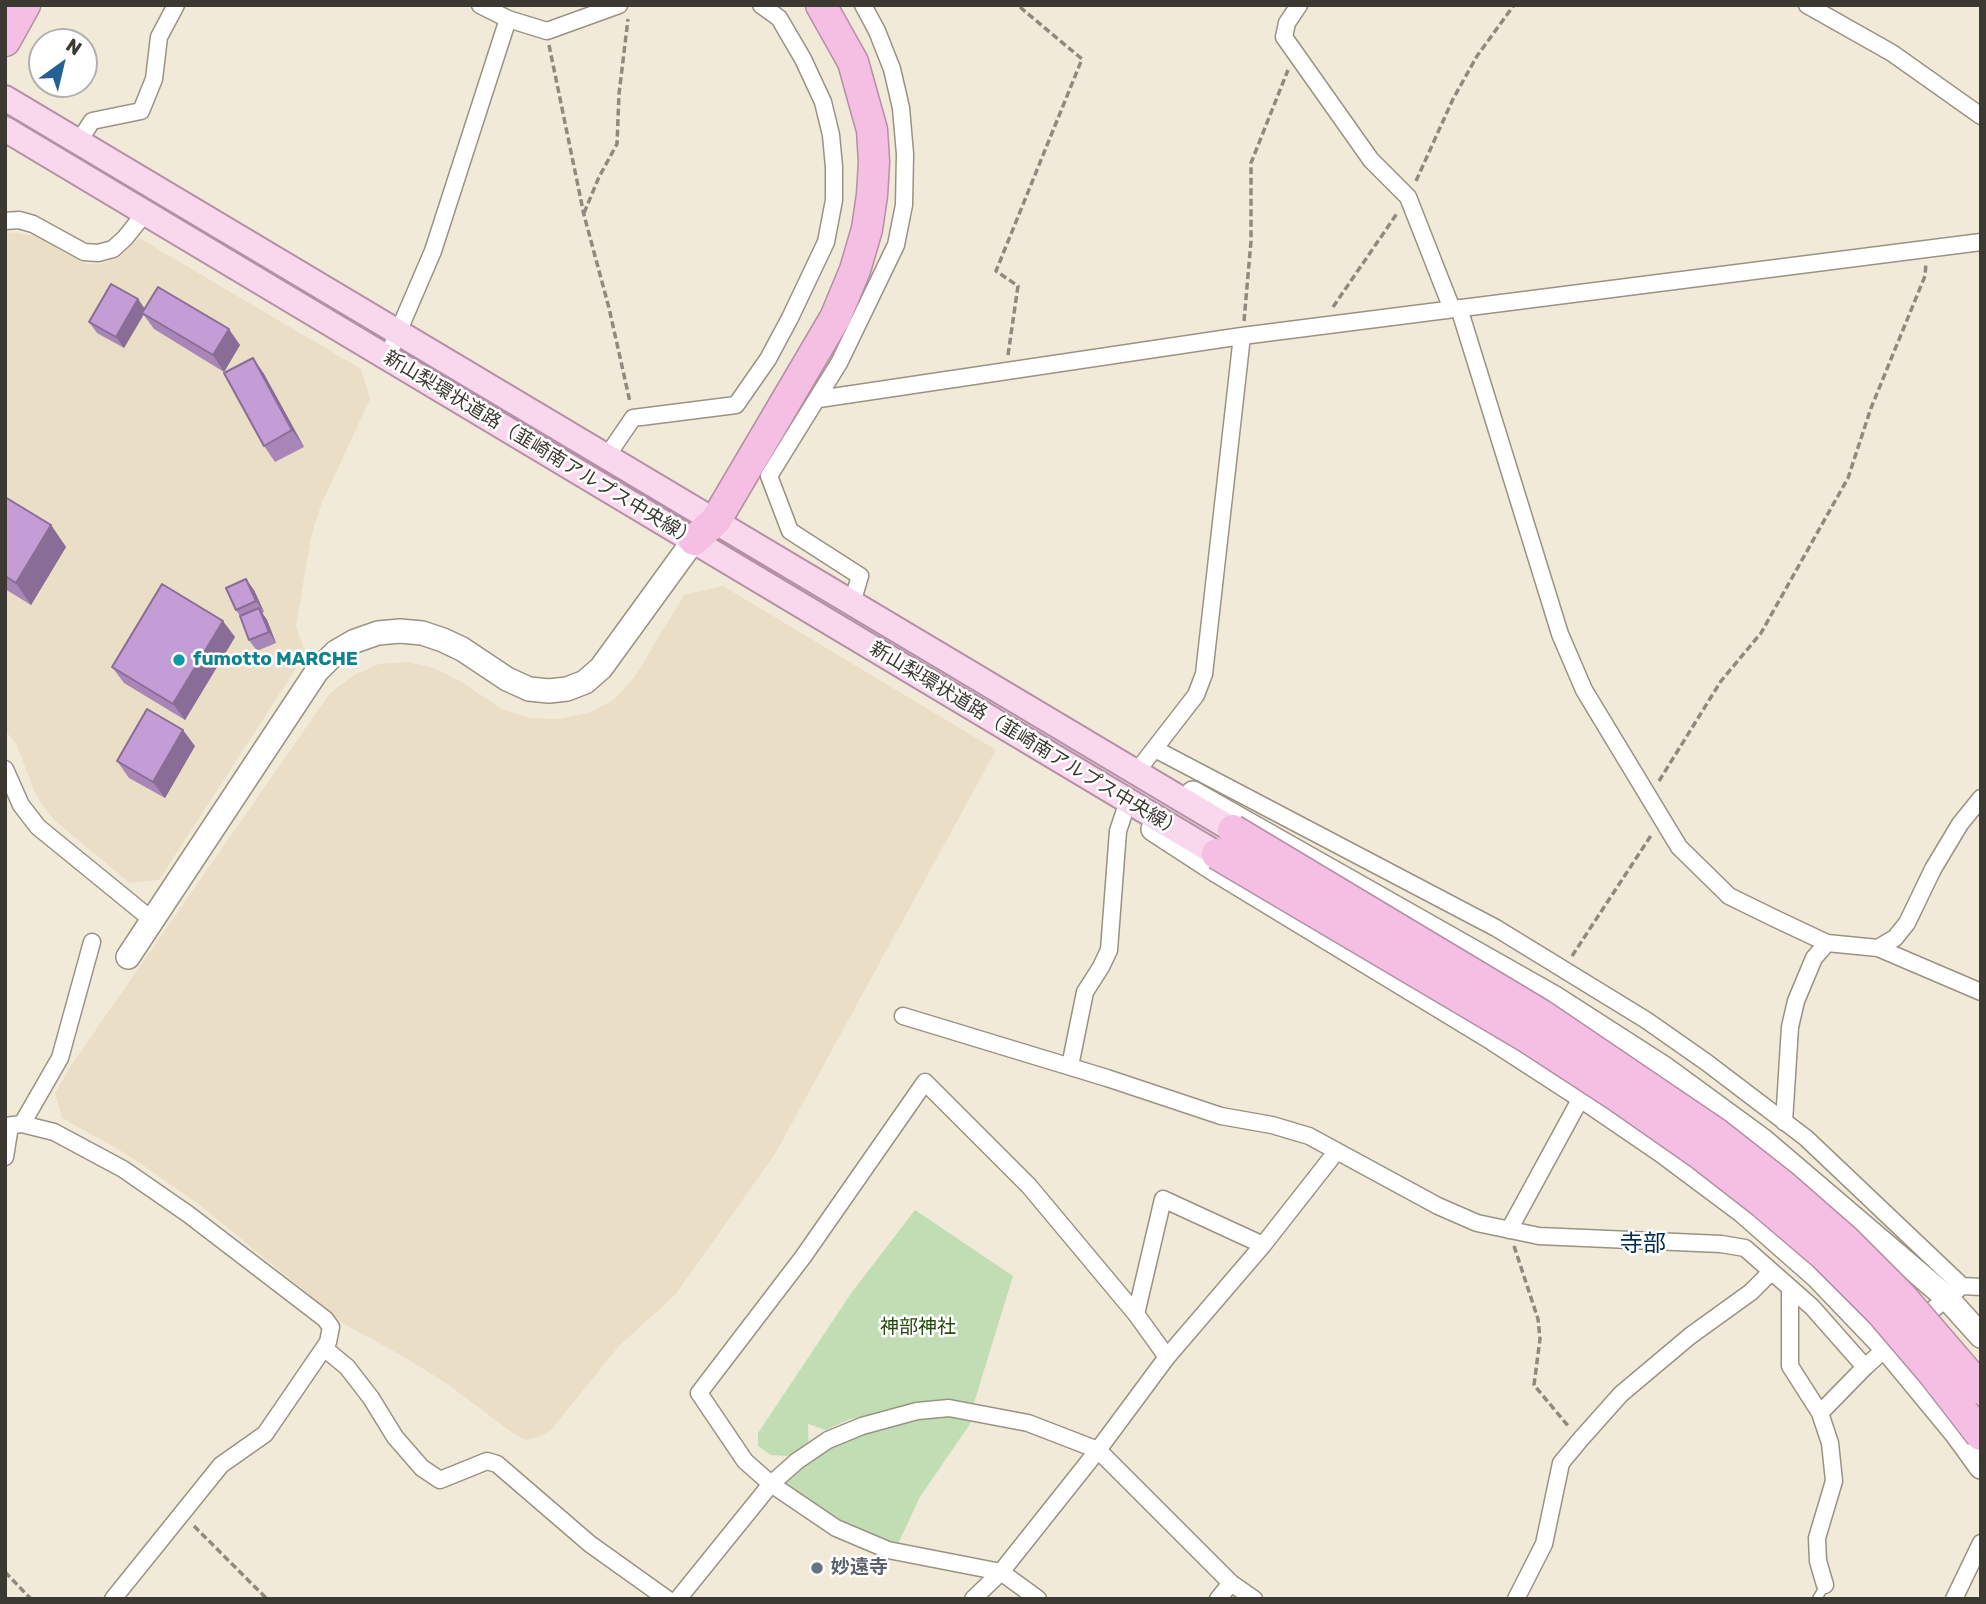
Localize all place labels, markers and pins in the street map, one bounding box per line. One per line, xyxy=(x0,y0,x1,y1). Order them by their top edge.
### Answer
place label: fumotto MARCHE xyxy=(193,649,358,671)
marker: fumotto MARCHE xyxy=(171,652,187,668)
place label: 妙遠寺 xyxy=(831,1557,888,1579)
marker: 妙遠寺 xyxy=(809,1560,825,1576)

